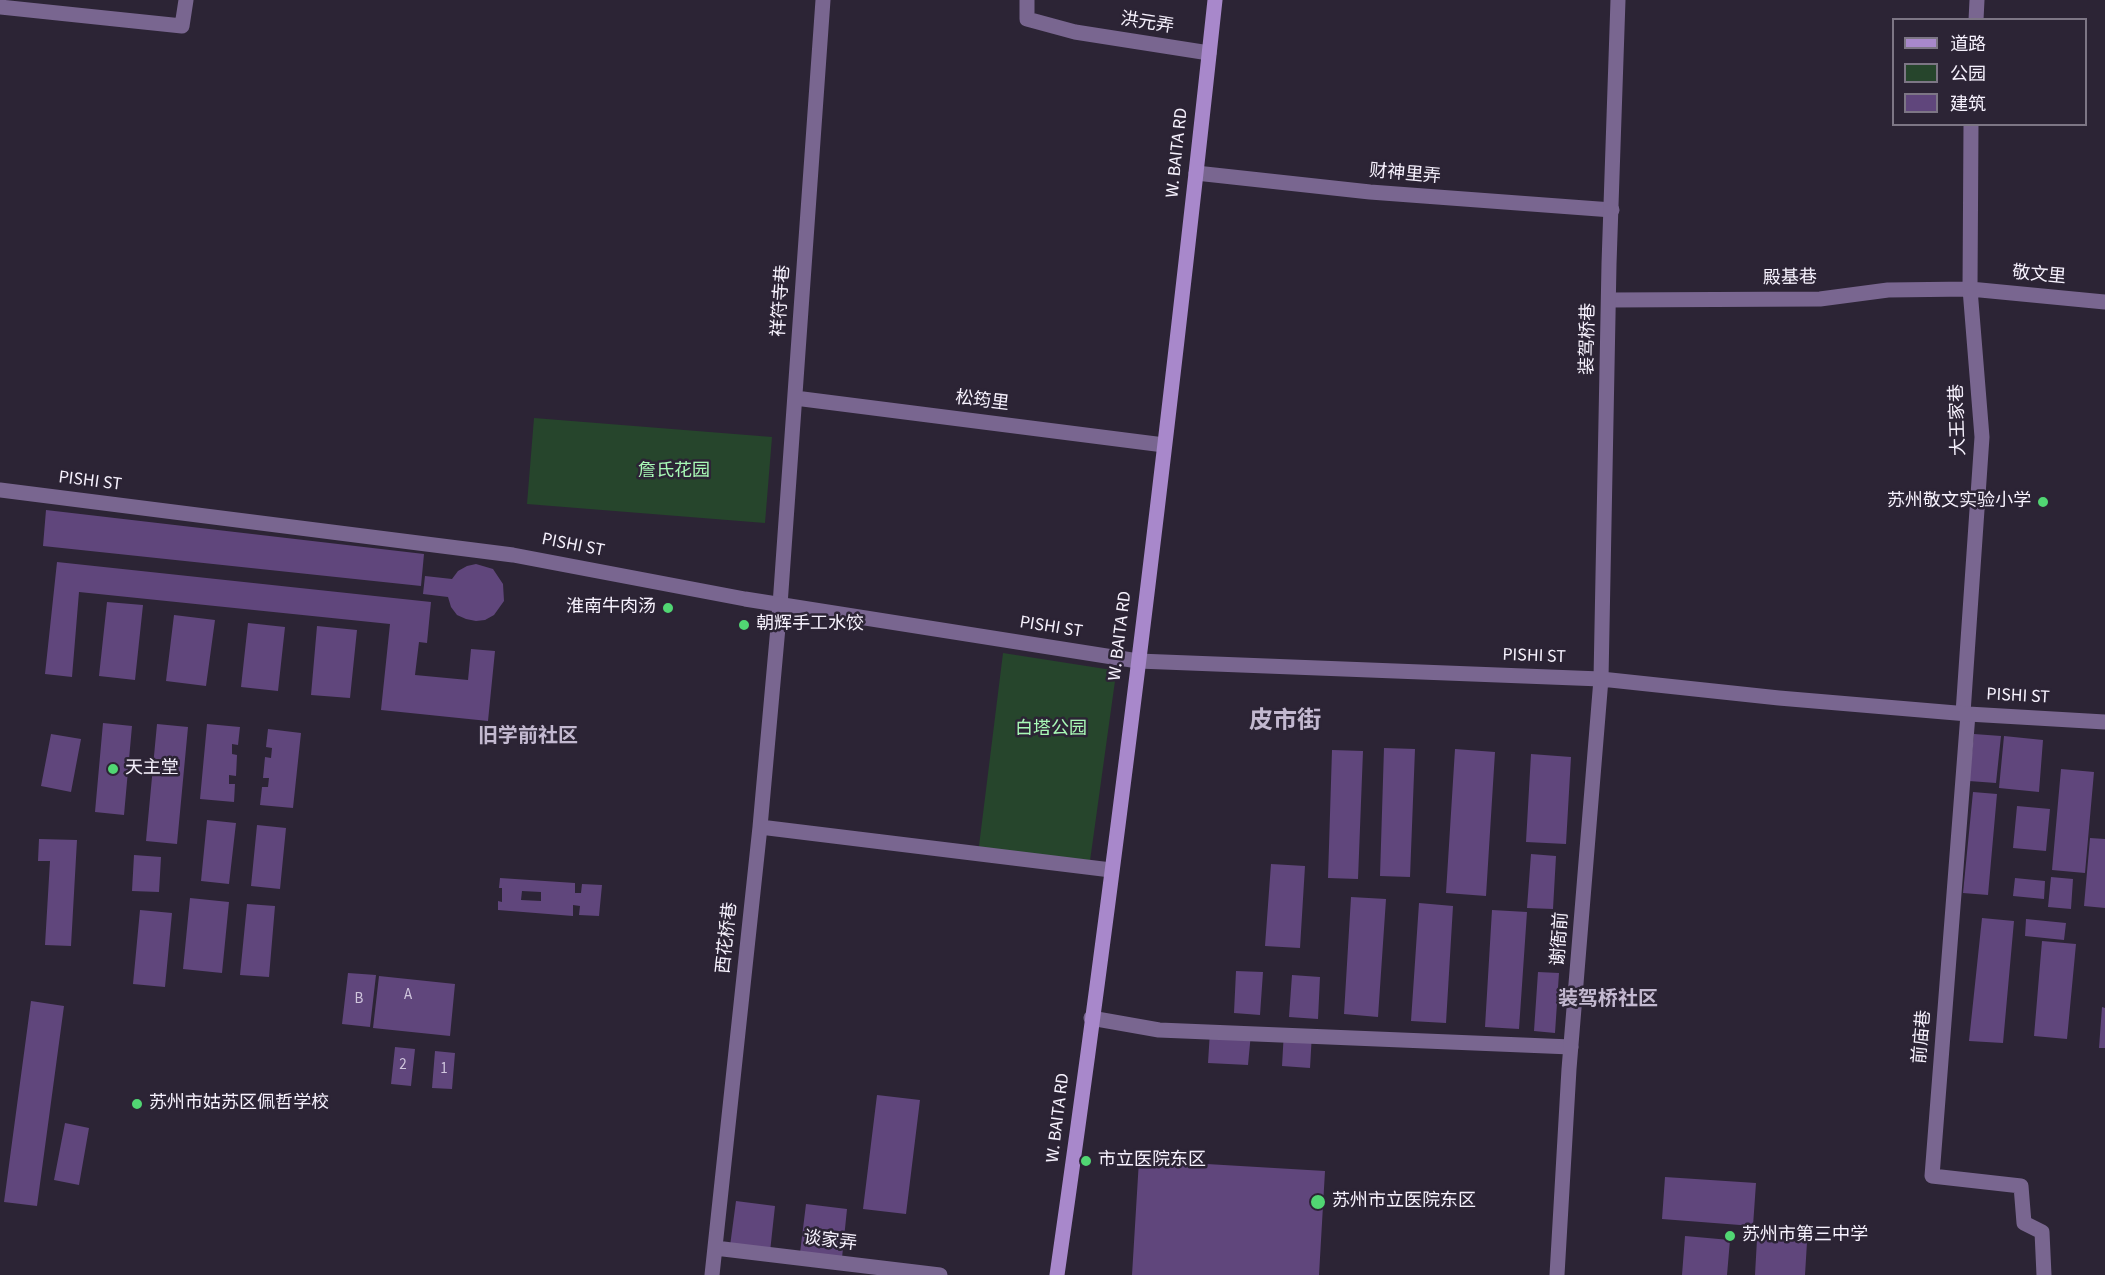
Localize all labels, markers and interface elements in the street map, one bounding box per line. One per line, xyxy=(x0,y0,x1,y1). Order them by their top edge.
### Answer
street label: 洪元弄 xyxy=(1119,9,1175,39)
legend xyxy=(1892,18,2087,126)
text: 道路 xyxy=(1950,32,1986,57)
text: 公园 xyxy=(1950,62,1986,87)
text: 建筑 xyxy=(1950,92,1986,117)
street label: W. BAITA RD xyxy=(1163,107,1193,199)
street label: 财神里弄 xyxy=(1368,161,1442,189)
street label: 敬文里 xyxy=(2011,263,2067,289)
street label: 祥符寺巷 xyxy=(769,264,795,338)
street label: 殿基巷 xyxy=(1763,268,1817,290)
street label: 装驾桥巷 xyxy=(1578,303,1600,375)
street label: 大王家巷 xyxy=(1947,384,1971,456)
street label: 松筠里 xyxy=(954,388,1010,416)
park label: 詹氏花园 xyxy=(638,461,710,483)
street label: PISHI ST xyxy=(57,467,123,497)
place label: 苏州敬文实验小学 xyxy=(1887,491,2031,513)
marker: 苏州敬文实验小学 xyxy=(2036,495,2050,509)
street label: PISHI ST xyxy=(540,529,606,563)
street label: W. BAITA RD xyxy=(1105,590,1137,682)
place label: 淮南牛肉汤 xyxy=(566,597,656,619)
marker: 淮南牛肉汤 xyxy=(661,601,675,615)
street label: PISHI ST xyxy=(1018,612,1084,644)
place label: 朝辉手工水饺 xyxy=(756,614,864,636)
marker: 朝辉手工水饺 xyxy=(737,618,751,632)
street label: PISHI ST xyxy=(1502,645,1566,669)
street label: PISHI ST xyxy=(1986,685,2050,709)
district label: 皮市街 xyxy=(1249,709,1321,737)
park label: 白塔公园 xyxy=(1015,719,1087,741)
district label: 旧学前社区 xyxy=(478,726,578,750)
place label: 天主堂 xyxy=(125,758,179,780)
marker: 天主堂 xyxy=(106,762,120,776)
street label: 西花桥巷 xyxy=(713,901,743,975)
street label: 谢衙前 xyxy=(1548,911,1574,967)
house number: A xyxy=(404,987,412,1005)
district label: 装驾桥社区 xyxy=(1558,989,1658,1013)
house number: B xyxy=(355,991,363,1009)
street label: 前庙巷 xyxy=(1910,1009,1936,1065)
house number: 2 xyxy=(399,1057,407,1075)
house number: 1 xyxy=(440,1061,448,1079)
street label: W. BAITA RD xyxy=(1043,1072,1075,1164)
place label: 苏州市姑苏区佩哲学校 xyxy=(149,1093,329,1115)
marker: 苏州市姑苏区佩哲学校 xyxy=(130,1097,144,1111)
place label: 市立医院东区 xyxy=(1098,1150,1206,1172)
marker: 市立医院东区 xyxy=(1079,1154,1093,1168)
place label: 苏州市立医院东区 xyxy=(1332,1191,1476,1213)
marker: 苏州市立医院东区 xyxy=(1309,1193,1327,1211)
place label: 苏州市第三中学 xyxy=(1742,1225,1868,1247)
street label: 谈家弄 xyxy=(802,1228,858,1256)
marker: 苏州市第三中学 xyxy=(1723,1229,1737,1243)

